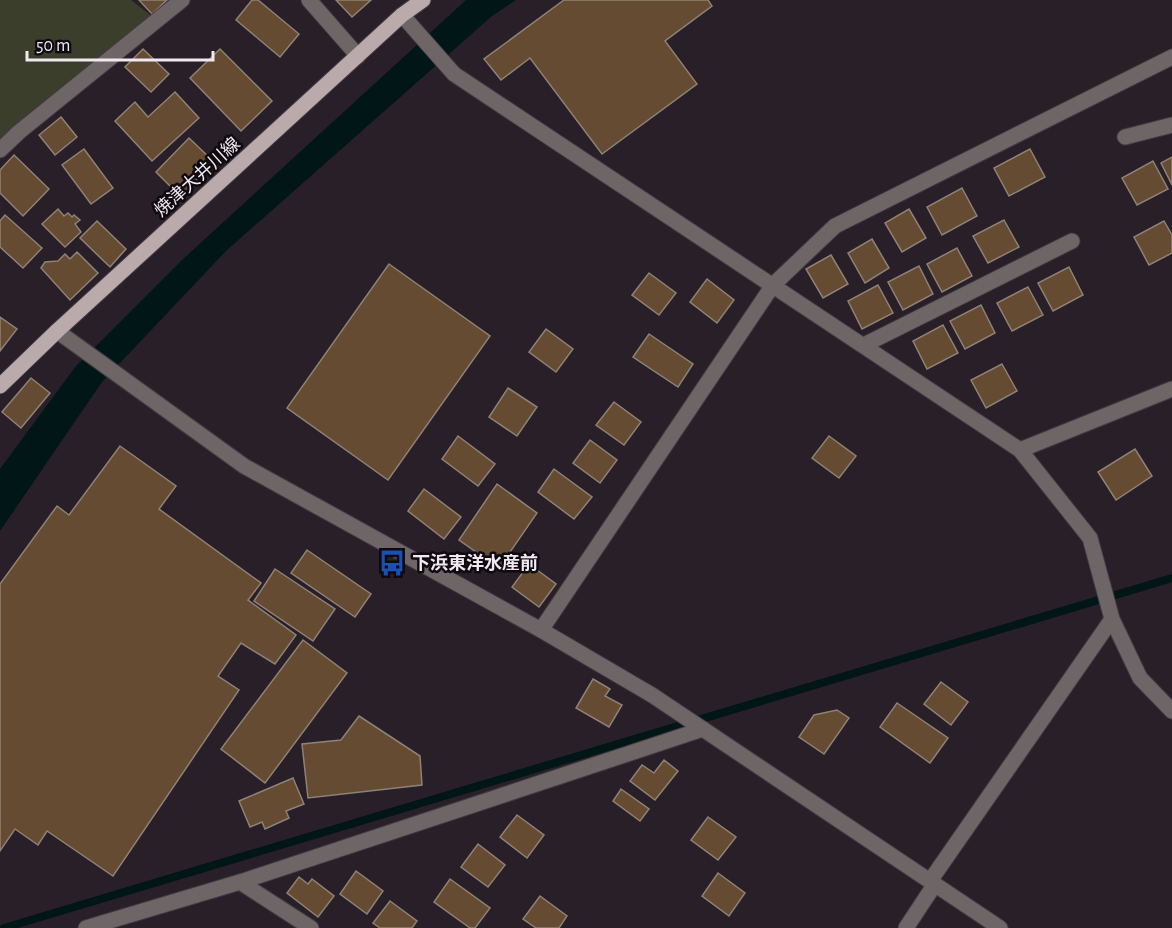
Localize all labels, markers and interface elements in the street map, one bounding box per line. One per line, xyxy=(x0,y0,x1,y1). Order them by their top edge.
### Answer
scale bar xyxy=(27,24,213,62)
text: 50 m xyxy=(36,37,70,55)
street label: 焼津大井川線 xyxy=(150,133,244,221)
bus stop icon: 下浜東洋水産前 xyxy=(377,548,407,578)
place label: 下浜東洋水産前 xyxy=(412,553,538,573)

